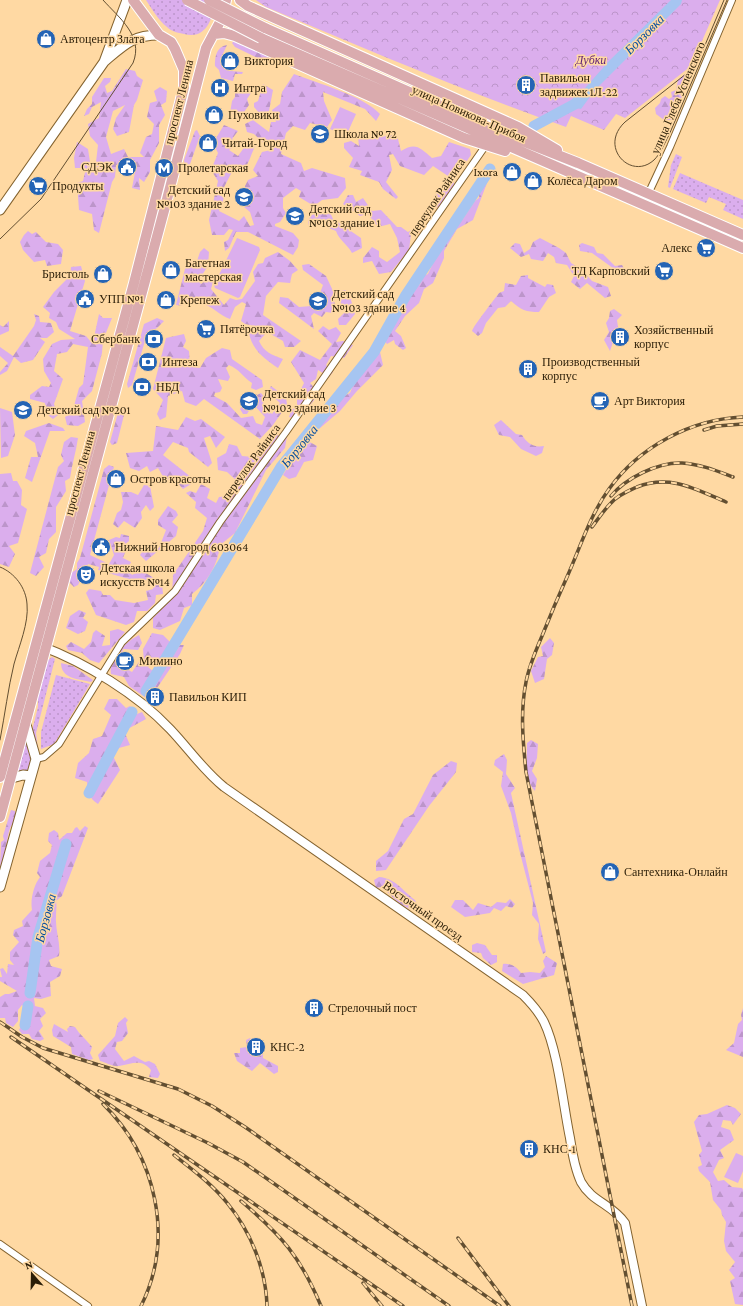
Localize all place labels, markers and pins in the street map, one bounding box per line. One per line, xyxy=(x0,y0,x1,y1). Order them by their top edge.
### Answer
shop icon: Автоцентр Злата xyxy=(35,28,57,50)
place label: Автоцентр Злата xyxy=(60,32,145,46)
shop icon: Виктория xyxy=(219,50,241,72)
place label: Виктория xyxy=(244,54,294,68)
place label: Павильон задвижек 1Л-22 xyxy=(540,71,618,99)
building icon: Павильон задвижек 1Л-22 xyxy=(515,74,537,96)
hospital icon: Интра xyxy=(209,77,231,99)
place label: Интра xyxy=(234,81,266,95)
shop icon: Пуховики xyxy=(203,104,225,126)
place label: Пуховики xyxy=(228,108,279,122)
school or university icon: Школа № 72 xyxy=(309,123,331,145)
place label: Школа № 72 xyxy=(334,127,397,141)
shop icon: Читай-Город xyxy=(197,132,219,154)
place label: Читай-Город xyxy=(222,136,287,150)
public building icon: СДЭК xyxy=(116,156,138,178)
metro station icon: Пролетарская xyxy=(153,157,175,179)
place label: СДЭК xyxy=(81,160,114,174)
place label: Пролетарская xyxy=(178,161,249,175)
shop icon: Ixora xyxy=(501,161,523,183)
place label: Ixora xyxy=(473,165,498,179)
shop icon: Колёса Даром xyxy=(522,170,544,192)
place label: Колёса Даром xyxy=(547,174,618,188)
supermarket icon: Продукты xyxy=(27,175,49,197)
place label: Продукты xyxy=(52,179,103,193)
place label: Детский сад №103 здание 2 xyxy=(157,183,230,211)
school or university icon: Детский сад №103 здание 2 xyxy=(233,186,255,208)
place label: Детский сад №103 здание 1 xyxy=(309,202,381,230)
school or university icon: Детский сад №103 здание 1 xyxy=(284,205,306,227)
supermarket icon: Алекс xyxy=(695,237,717,259)
place label: Алекс xyxy=(661,241,692,255)
place label: Багетная мастерская xyxy=(185,256,242,284)
shop icon: Багетная мастерская xyxy=(160,259,182,281)
supermarket icon: ТД Карповский xyxy=(653,260,675,282)
shop icon: Бристоль xyxy=(92,263,114,285)
place label: ТД Карповский xyxy=(572,264,651,278)
place label: Бристоль xyxy=(42,267,90,281)
place label: Детский сад №103 здание 4 xyxy=(332,287,406,315)
public building icon: УПП №1 xyxy=(74,288,96,310)
shop icon: Крепеж xyxy=(155,289,177,311)
school or university icon: Детский сад №103 здание 4 xyxy=(307,290,329,312)
place label: УПП №1 xyxy=(99,292,144,306)
place label: Крепеж xyxy=(180,293,220,307)
supermarket icon: Пятёрочка xyxy=(195,318,217,340)
place label: Пятёрочка xyxy=(220,322,274,336)
place label: Хозяйственный корпус xyxy=(634,323,714,351)
building icon: Хозяйственный корпус xyxy=(609,326,631,348)
bank icon: Сбербанк xyxy=(143,328,165,350)
place label: Сбербанк xyxy=(91,332,140,346)
bank icon: Интеза xyxy=(137,351,159,373)
place label: Интеза xyxy=(162,355,199,369)
place label: Производственный корпус xyxy=(542,355,641,383)
building icon: Производственный корпус xyxy=(517,358,539,380)
bank icon: НБД xyxy=(131,376,153,398)
place label: НБД xyxy=(156,380,179,394)
place label: Детский сад №103 здание 3 xyxy=(263,387,337,415)
school or university icon: Детский сад №103 здание 3 xyxy=(238,390,260,412)
cafe icon: Арт Виктория xyxy=(589,390,611,412)
place label: Арт Виктория xyxy=(614,394,686,408)
school or university icon: Детский сад №201 xyxy=(12,399,34,421)
place label: Детский сад №201 xyxy=(37,403,131,417)
shop icon: Остров красоты xyxy=(105,468,127,490)
place label: Остров красоты xyxy=(130,472,211,486)
public building icon: Нижний Новгород 603064 xyxy=(90,536,112,558)
place label: Нижний Новгород 603064 xyxy=(115,540,248,554)
place label: Детская школа искусств №14 xyxy=(100,561,175,589)
theatre icon: Детская школа искусств №14 xyxy=(75,564,97,586)
cafe icon: Мимино xyxy=(114,650,136,672)
place label: Мимино xyxy=(139,654,183,668)
building icon: Павильон КИП xyxy=(144,686,166,708)
place label: Павильон КИП xyxy=(169,690,247,704)
shop icon: Сантехника-Онлайн xyxy=(599,861,621,883)
place label: Сантехника-Онлайн xyxy=(624,865,728,879)
building icon: Стрелочный пост xyxy=(303,997,325,1019)
place label: Стрелочный пост xyxy=(328,1001,417,1015)
building icon: КНС-2 xyxy=(245,1036,267,1058)
place label: КНС-2 xyxy=(270,1040,305,1054)
building icon: КНС-1 xyxy=(518,1138,540,1160)
place label: КНС-1 xyxy=(543,1142,576,1156)

